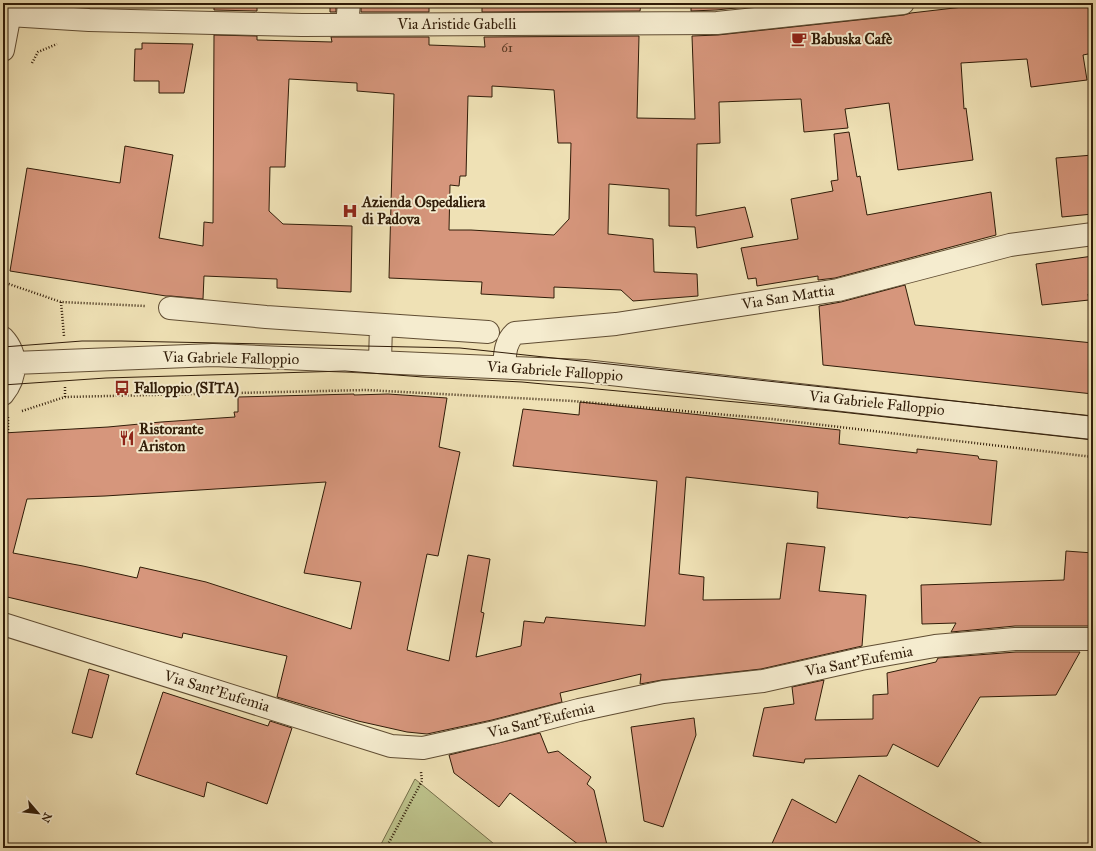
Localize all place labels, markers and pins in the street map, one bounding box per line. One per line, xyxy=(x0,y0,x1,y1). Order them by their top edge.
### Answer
cafe icon: Babuska Cafè xyxy=(790,30,808,48)
place label: Babuska Cafè xyxy=(811,30,893,48)
place label: Azienda Ospedaliera di Padova xyxy=(361,193,486,228)
hospital icon: Azienda Ospedaliera di Padova xyxy=(341,202,359,220)
bus stop icon: Falloppio (SITA) xyxy=(113,379,131,397)
place label: Falloppio (SITA) xyxy=(134,379,239,398)
place label: Ristorante Ariston xyxy=(138,420,204,455)
restaurant icon: Ristorante Ariston xyxy=(118,429,136,447)

